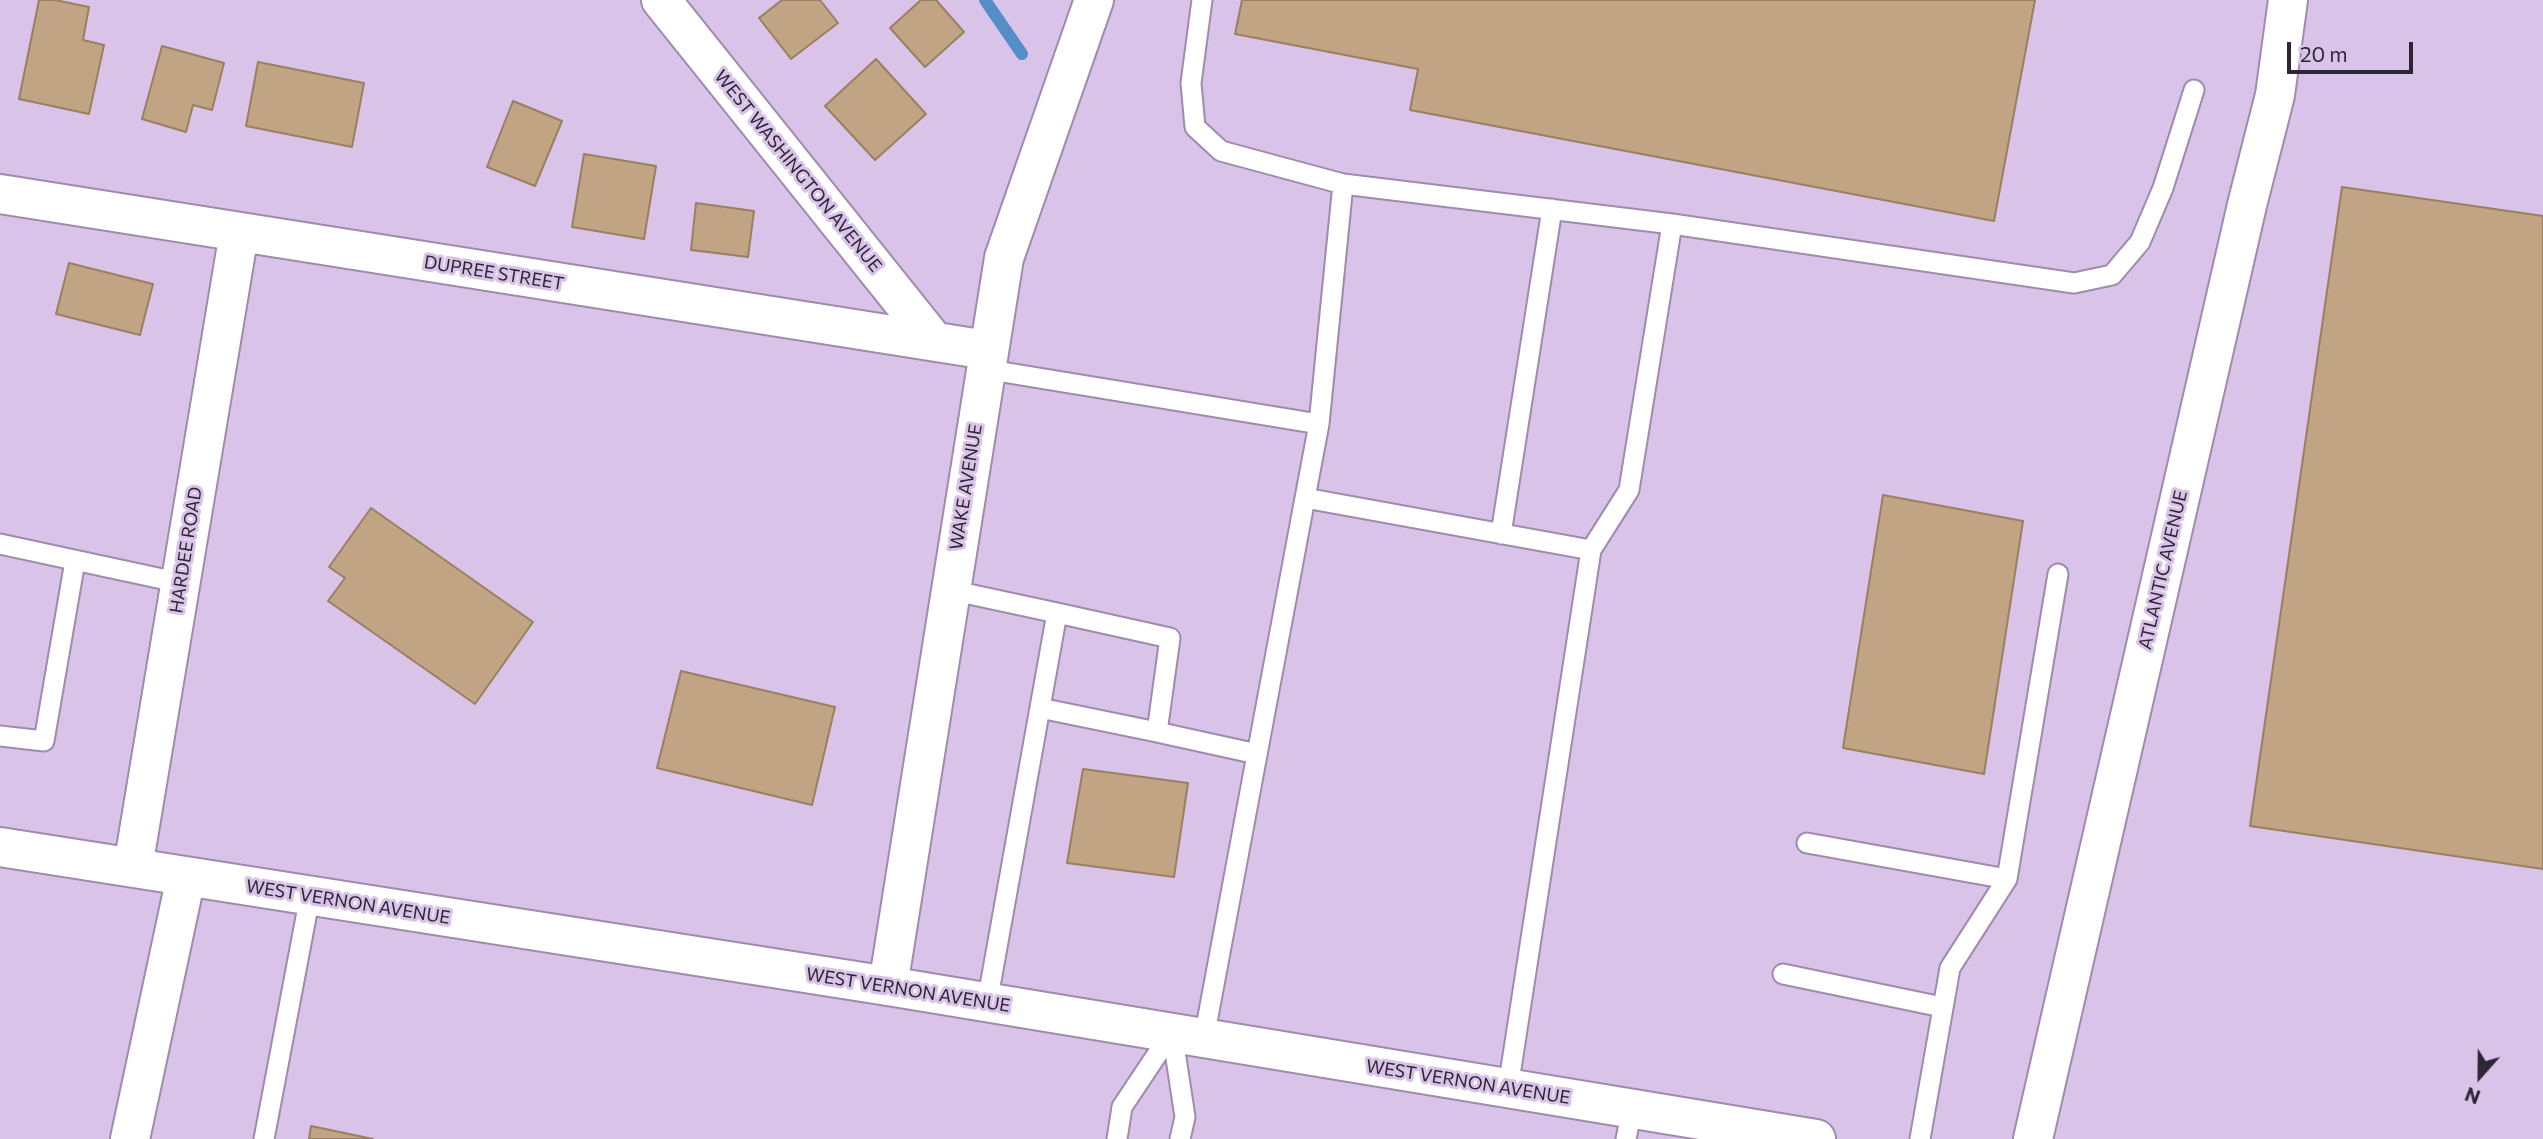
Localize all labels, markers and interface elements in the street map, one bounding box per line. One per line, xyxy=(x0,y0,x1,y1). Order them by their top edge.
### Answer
scale bar xyxy=(2291,28,2417,72)
text: 20 m xyxy=(2300,41,2348,66)
street label: WEST WASHINGTON AVENUE xyxy=(710,66,886,276)
street label: DUPREE STREET xyxy=(422,251,566,295)
street label: WAKE AVENUE xyxy=(945,422,987,552)
street label: HARDEE ROAD xyxy=(165,485,207,615)
street label: ATLANTIC AVENUE xyxy=(2134,488,2192,652)
street label: WEST VERNON AVENUE xyxy=(244,875,452,929)
street label: WEST VERNON AVENUE xyxy=(804,963,1012,1017)
north arrow xyxy=(2445,1041,2515,1111)
street label: WEST VERNON AVENUE xyxy=(1364,1055,1572,1109)
text: N xyxy=(2462,1083,2483,1109)

